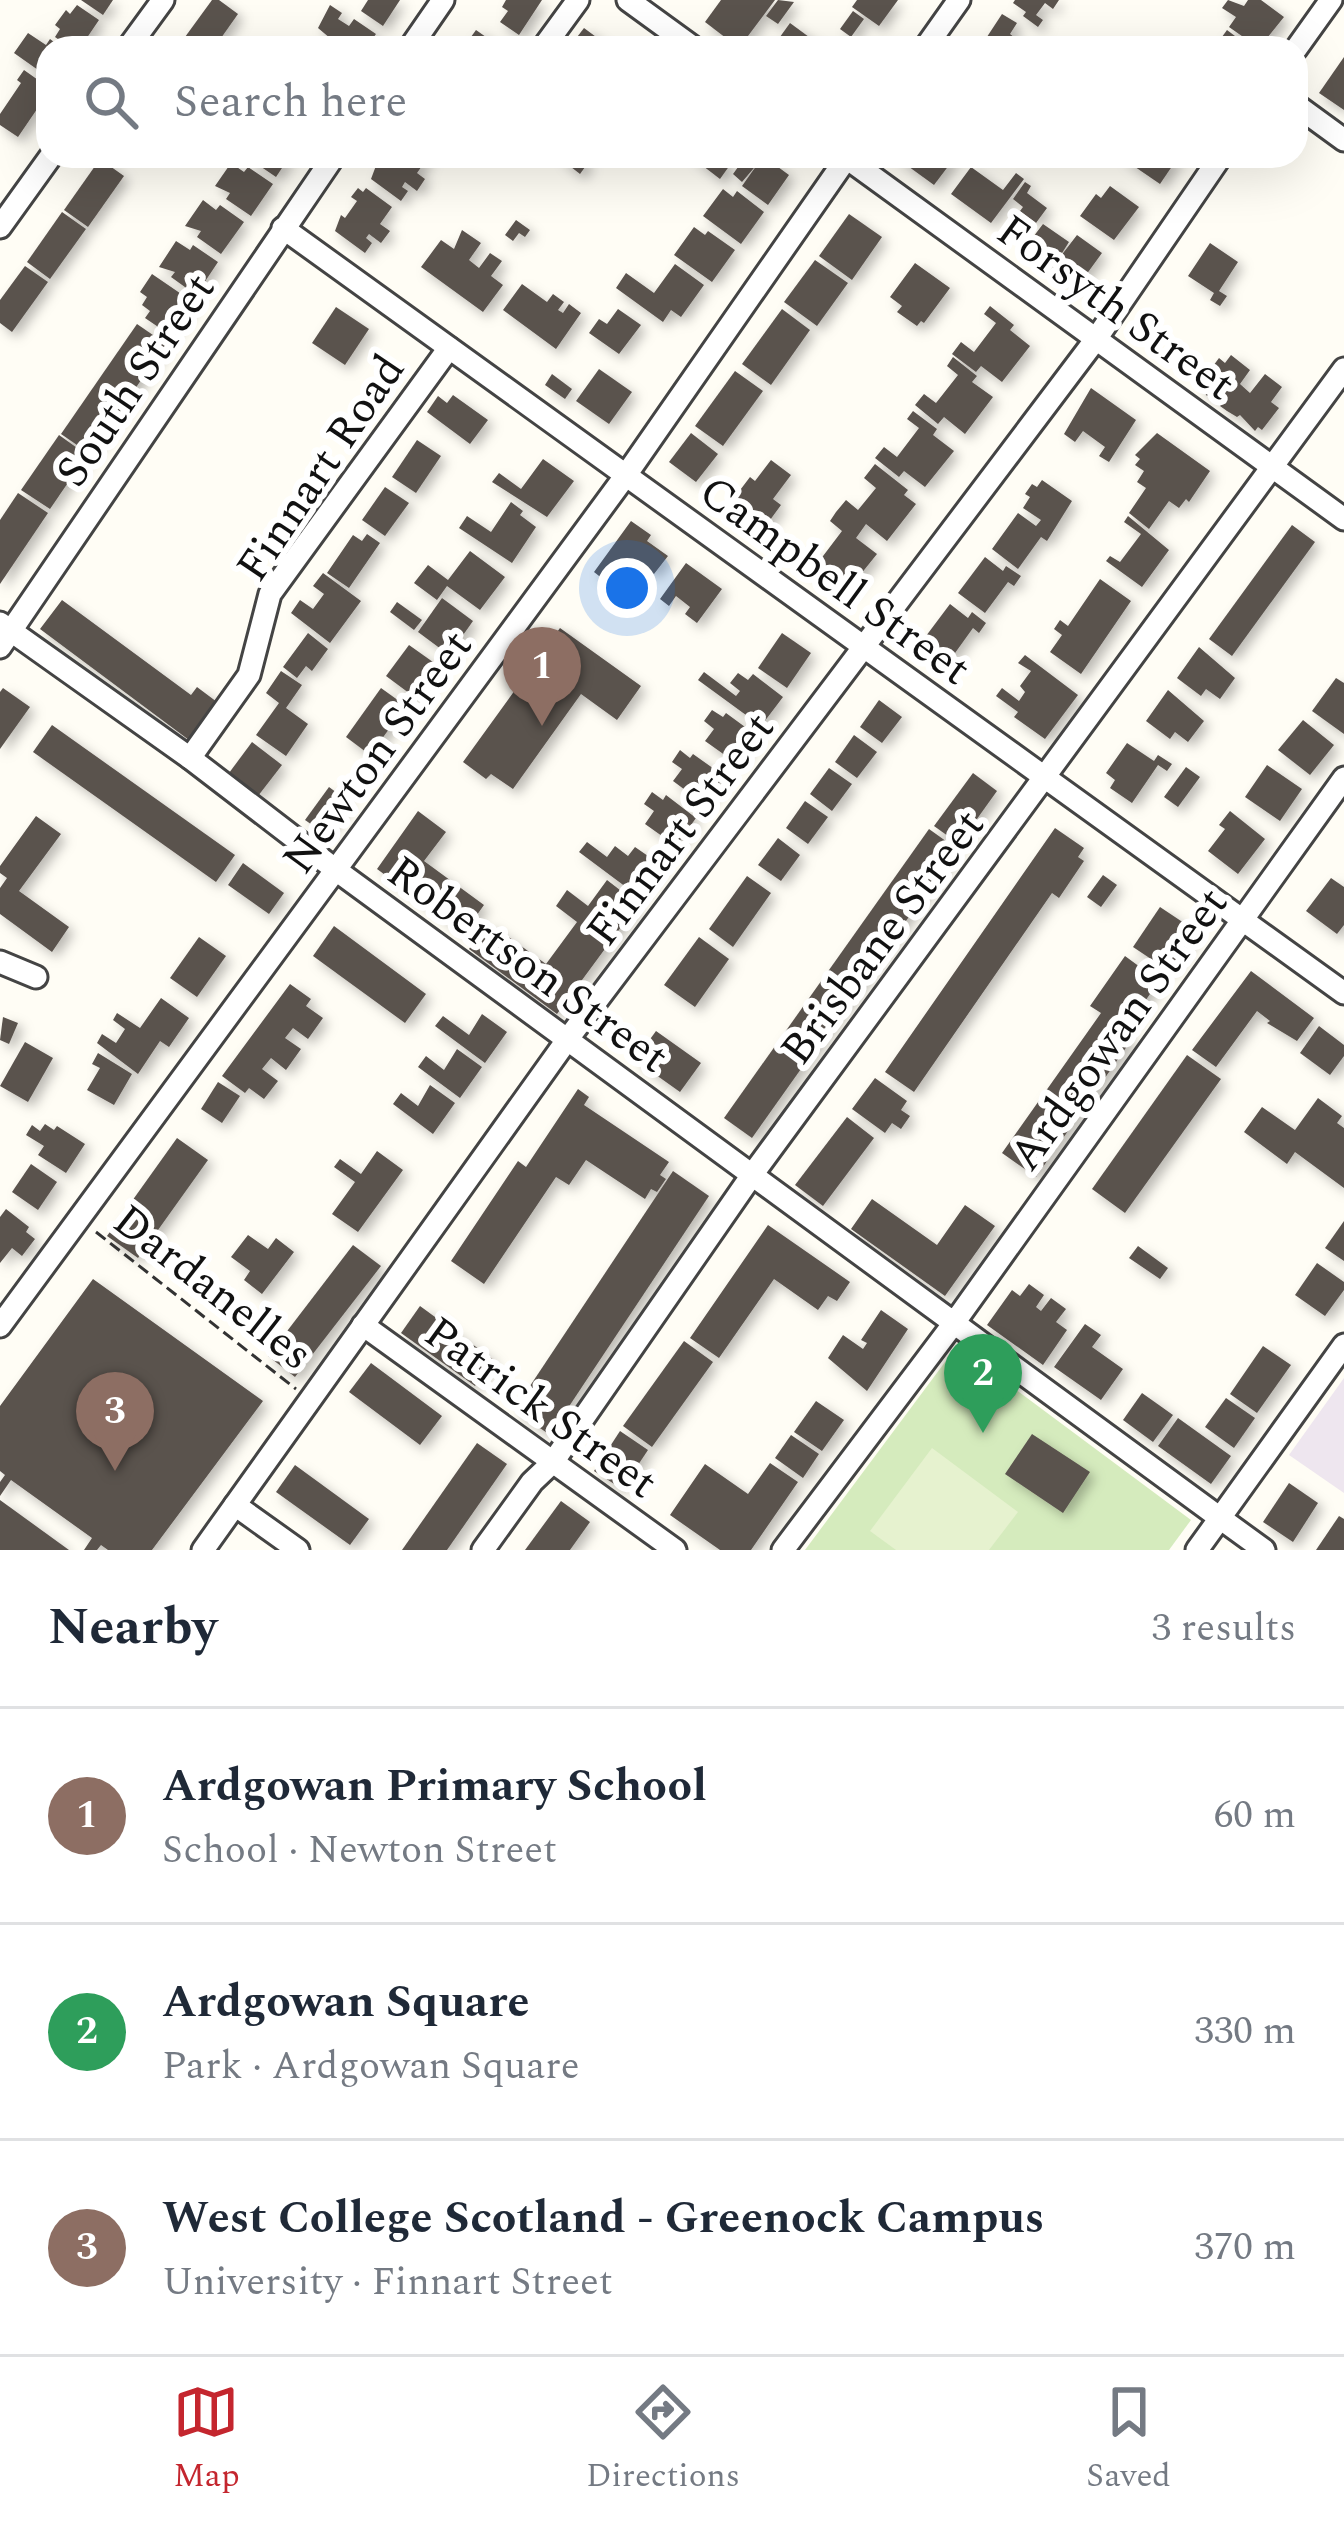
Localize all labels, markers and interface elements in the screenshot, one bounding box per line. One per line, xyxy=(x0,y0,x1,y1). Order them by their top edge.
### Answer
search box xyxy=(36,36,1308,168)
text: Search here xyxy=(174,68,407,137)
icon: search xyxy=(78,69,144,135)
street label: Forsyth Street xyxy=(982,198,1249,418)
street label: South Street xyxy=(39,259,233,502)
street label: Finnart Road xyxy=(219,341,423,596)
street label: Campbell Street xyxy=(684,459,985,703)
your location xyxy=(597,558,657,618)
street label: Newton Street xyxy=(266,616,490,889)
pin: 1 xyxy=(503,627,581,726)
street label: Finnart Street xyxy=(570,698,792,962)
street label: Brisbane Street xyxy=(764,795,1002,1080)
street label: Robertson Street xyxy=(372,839,683,1091)
street label: Ardgowan Street xyxy=(992,873,1246,1186)
street label: Dardanelles xyxy=(98,1188,327,1388)
street label: Patrick Street xyxy=(409,1300,672,1517)
pin: 2 xyxy=(944,1334,1022,1433)
pin: 3 xyxy=(76,1372,154,1471)
text: Nearby xyxy=(48,1589,217,1667)
text: 3 results xyxy=(1152,1599,1296,1658)
text: Ardgowan Primary School xyxy=(162,1752,707,1821)
text: 1 xyxy=(76,1786,98,1845)
text: 60 m xyxy=(1214,1786,1296,1845)
text: School · Newton Street xyxy=(162,1821,557,1880)
text: Ardgowan Square xyxy=(162,1968,530,2037)
text: 2 xyxy=(76,2002,98,2061)
text: 330 m xyxy=(1194,2002,1296,2061)
text: Park · Ardgowan Square xyxy=(162,2037,580,2096)
text: West College Scotland - Greenock Campus xyxy=(162,2184,1044,2253)
text: 3 xyxy=(76,2218,98,2277)
text: 370 m xyxy=(1194,2218,1296,2277)
text: University · Finnart Street xyxy=(162,2253,613,2312)
tab: Map xyxy=(173,2379,240,2501)
tab: Directions xyxy=(586,2379,740,2501)
tab: Saved xyxy=(1086,2379,1171,2501)

